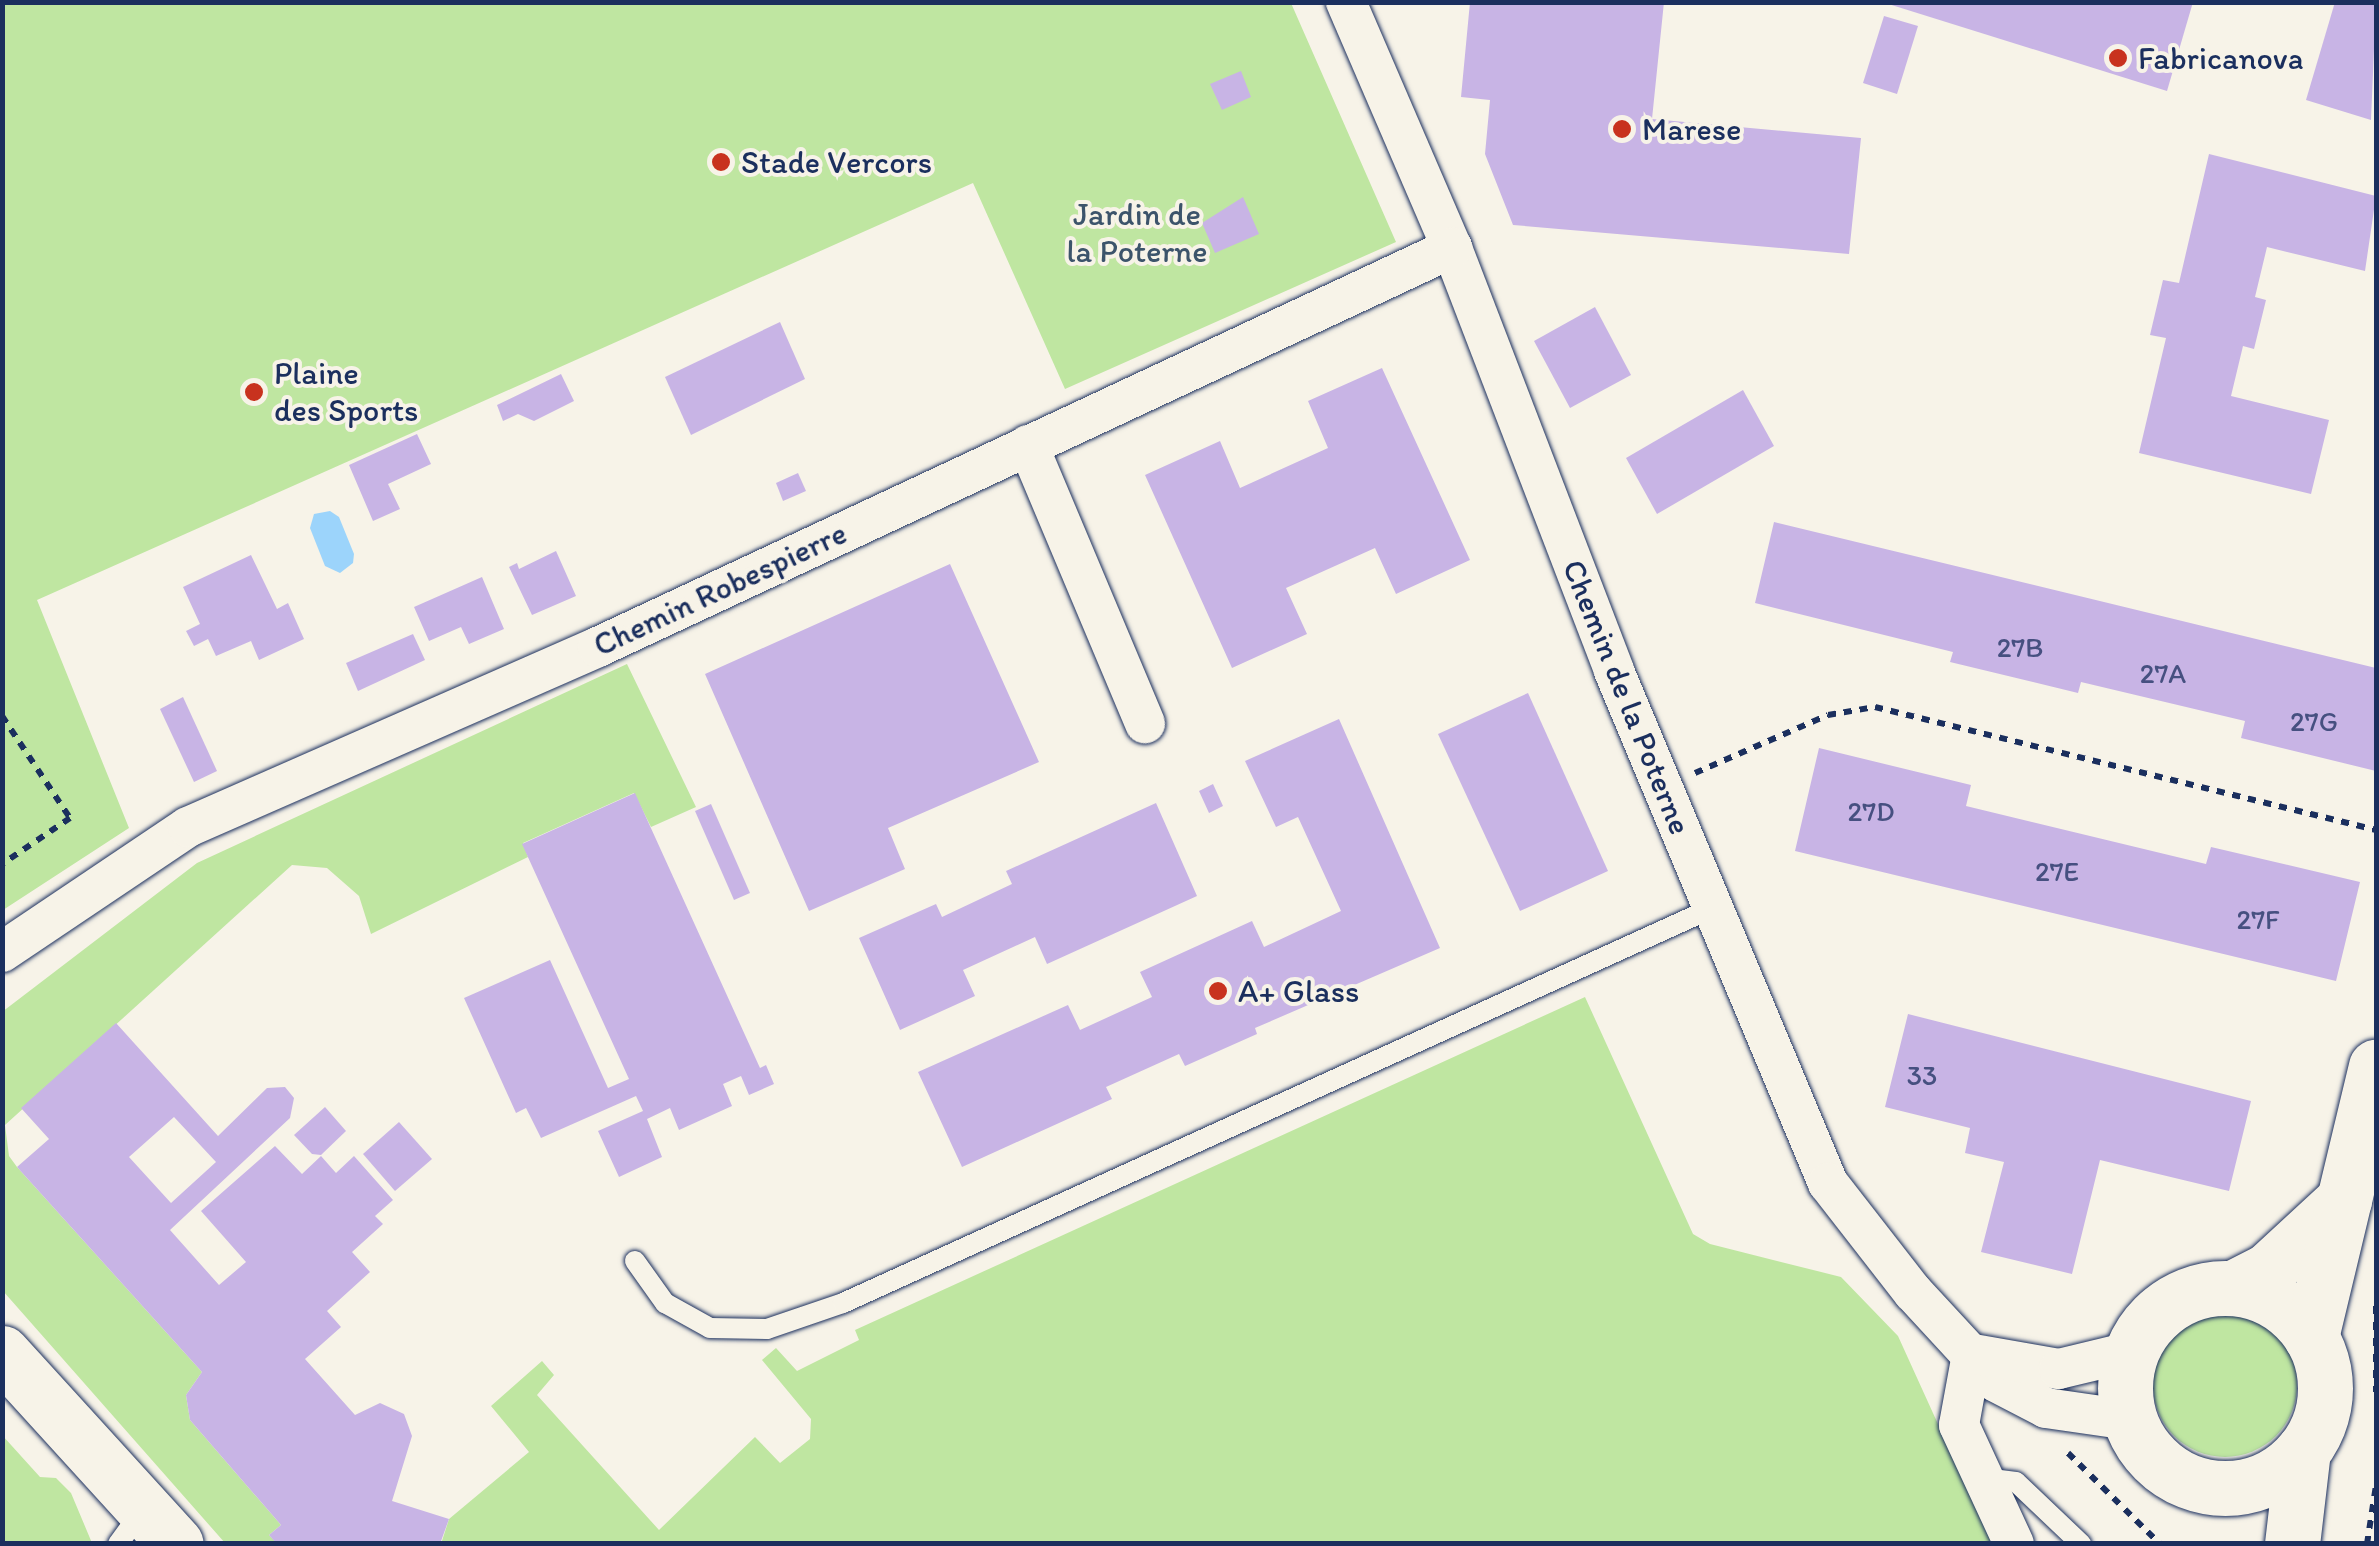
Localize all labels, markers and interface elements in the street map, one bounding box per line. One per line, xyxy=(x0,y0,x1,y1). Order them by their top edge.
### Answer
place label: Fabricanova xyxy=(2138,39,2303,77)
marker: Fabricanova xyxy=(2107,47,2129,69)
place label: Marese xyxy=(1642,110,1741,148)
marker: Marese xyxy=(1611,118,1633,140)
place label: Stade Vercors xyxy=(741,143,930,181)
marker: Stade Vercors xyxy=(710,151,732,173)
park label: Jardin de la Poterne xyxy=(1067,196,1207,271)
place label: Plaine des Sports xyxy=(274,355,418,430)
marker: Plaine des Sports xyxy=(243,381,265,403)
street label: Chemin Robespierre xyxy=(588,514,852,664)
street label: Chemin de la Poterne xyxy=(1555,555,1699,839)
house number: 27B xyxy=(1997,630,2043,664)
house number: 27A xyxy=(2140,656,2186,690)
house number: 27G xyxy=(2290,704,2338,738)
house number: 27D xyxy=(1847,794,1895,828)
house number: 27E xyxy=(2035,854,2079,888)
house number: 27F xyxy=(2237,902,2279,936)
place label: A+ Glass xyxy=(1238,972,1359,1010)
marker: A+ Glass xyxy=(1207,980,1229,1002)
house number: 33 xyxy=(1907,1058,1937,1092)

